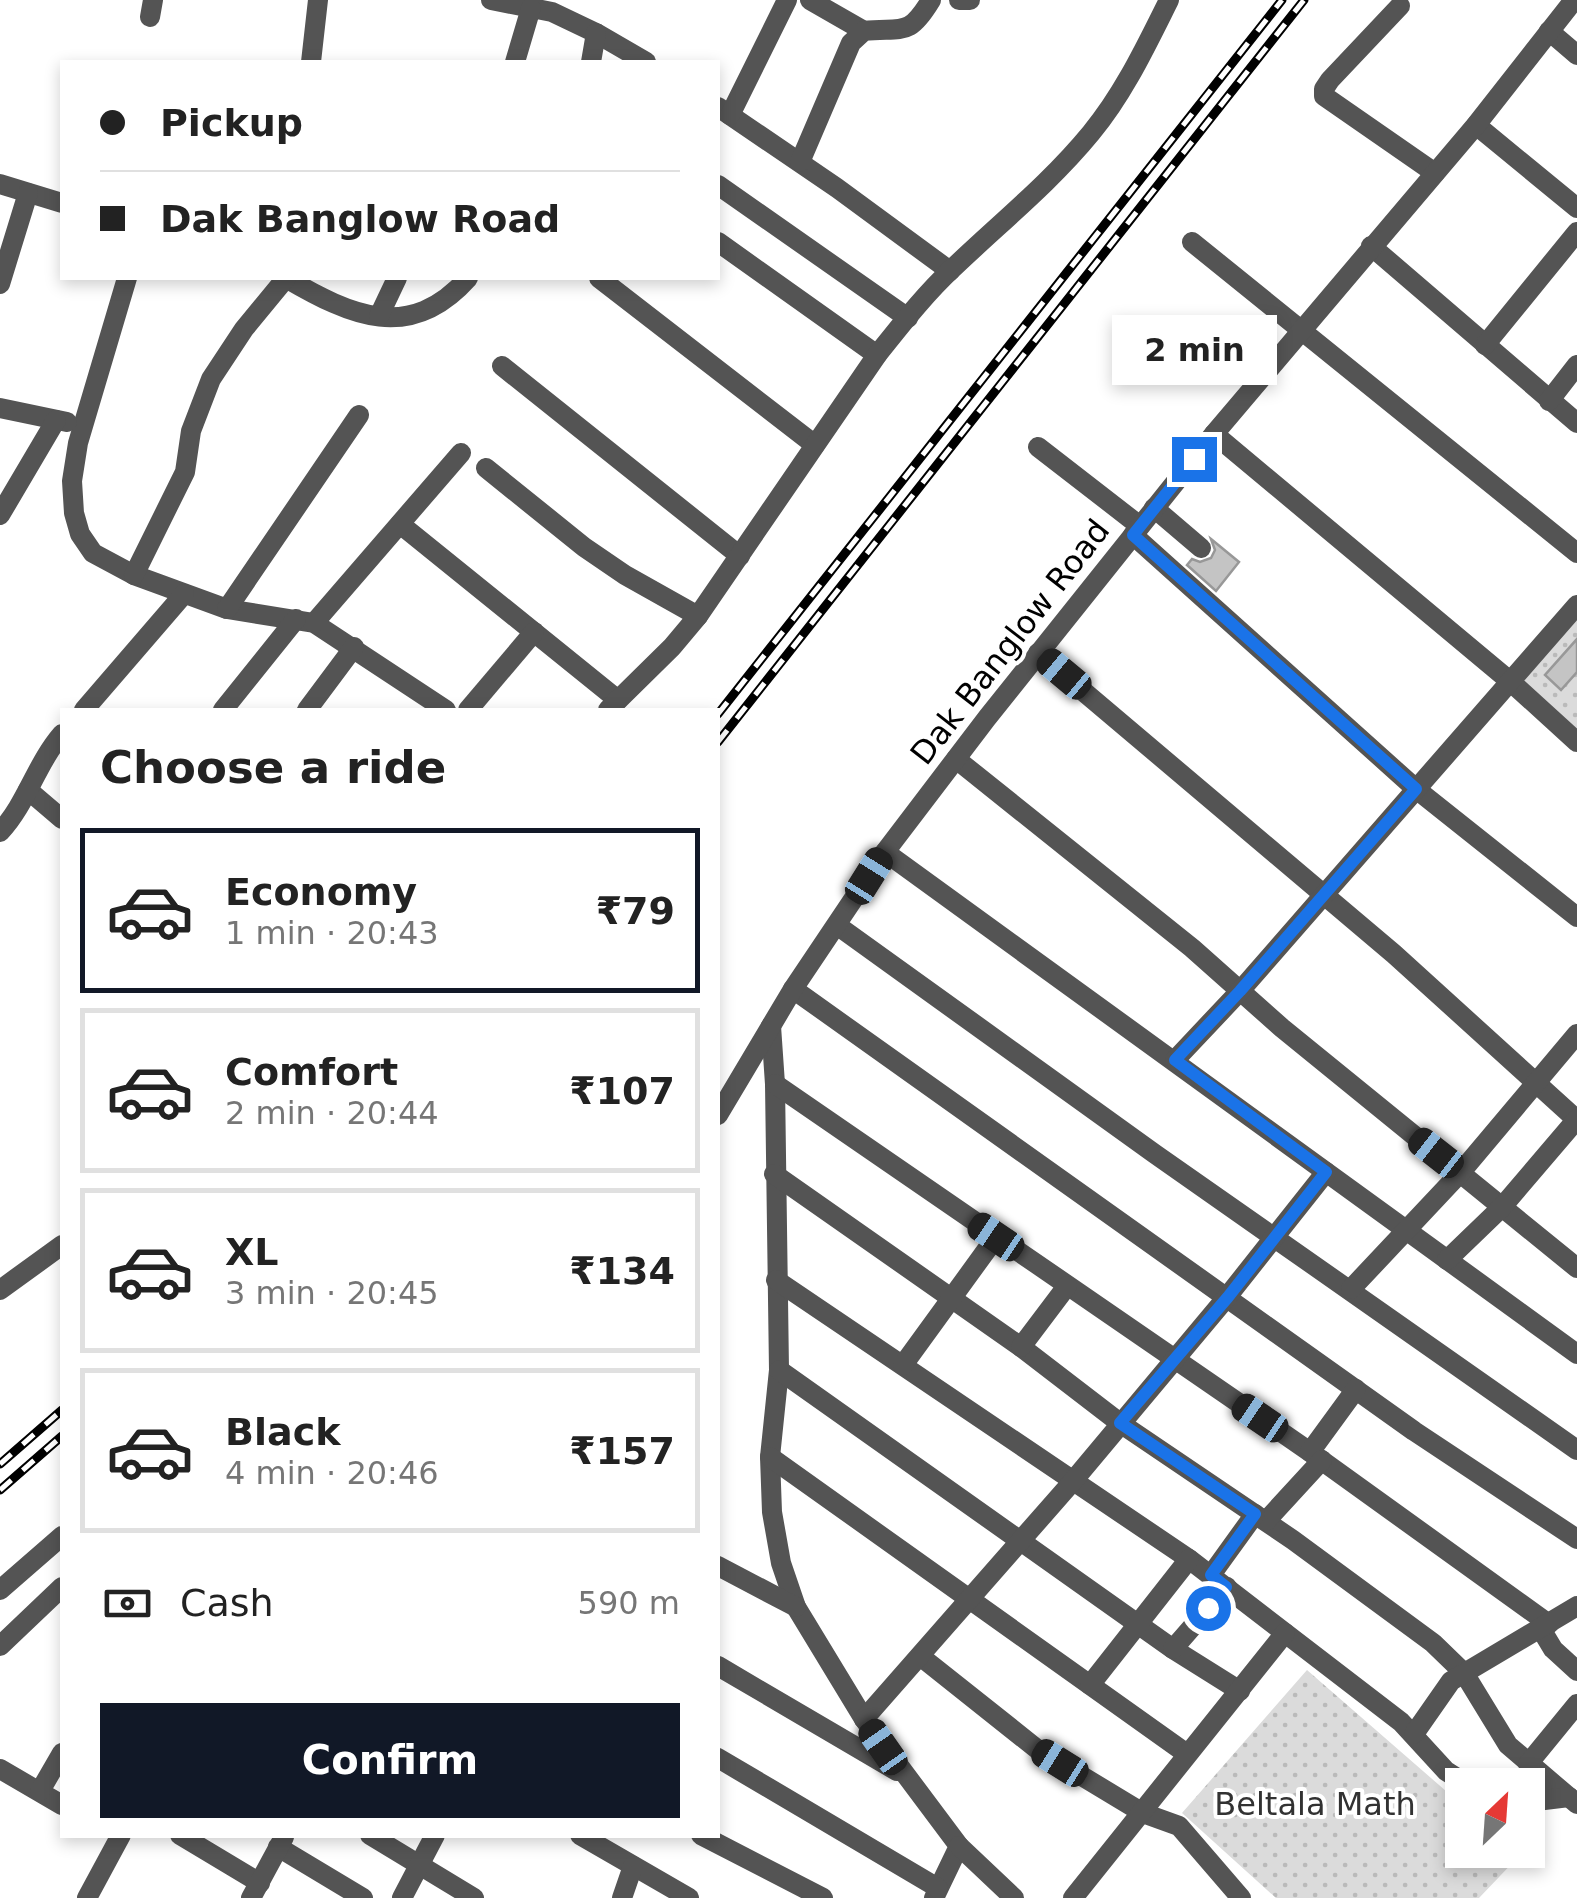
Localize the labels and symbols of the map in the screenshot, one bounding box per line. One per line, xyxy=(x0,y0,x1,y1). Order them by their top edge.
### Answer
callout: 2 min xyxy=(1112,314,1276,384)
route end xyxy=(1172,437,1217,482)
street label: Dak Banglow Road xyxy=(903,512,1117,772)
car xyxy=(1031,643,1097,705)
car xyxy=(840,843,898,909)
car xyxy=(1403,1123,1469,1183)
car xyxy=(963,1208,1029,1266)
car xyxy=(1227,1389,1293,1447)
route start xyxy=(1186,1586,1231,1631)
car xyxy=(854,1714,912,1780)
car xyxy=(1027,1734,1093,1792)
north arrow xyxy=(1445,1768,1545,1868)
park label: Beltala Math xyxy=(1214,1785,1416,1823)

